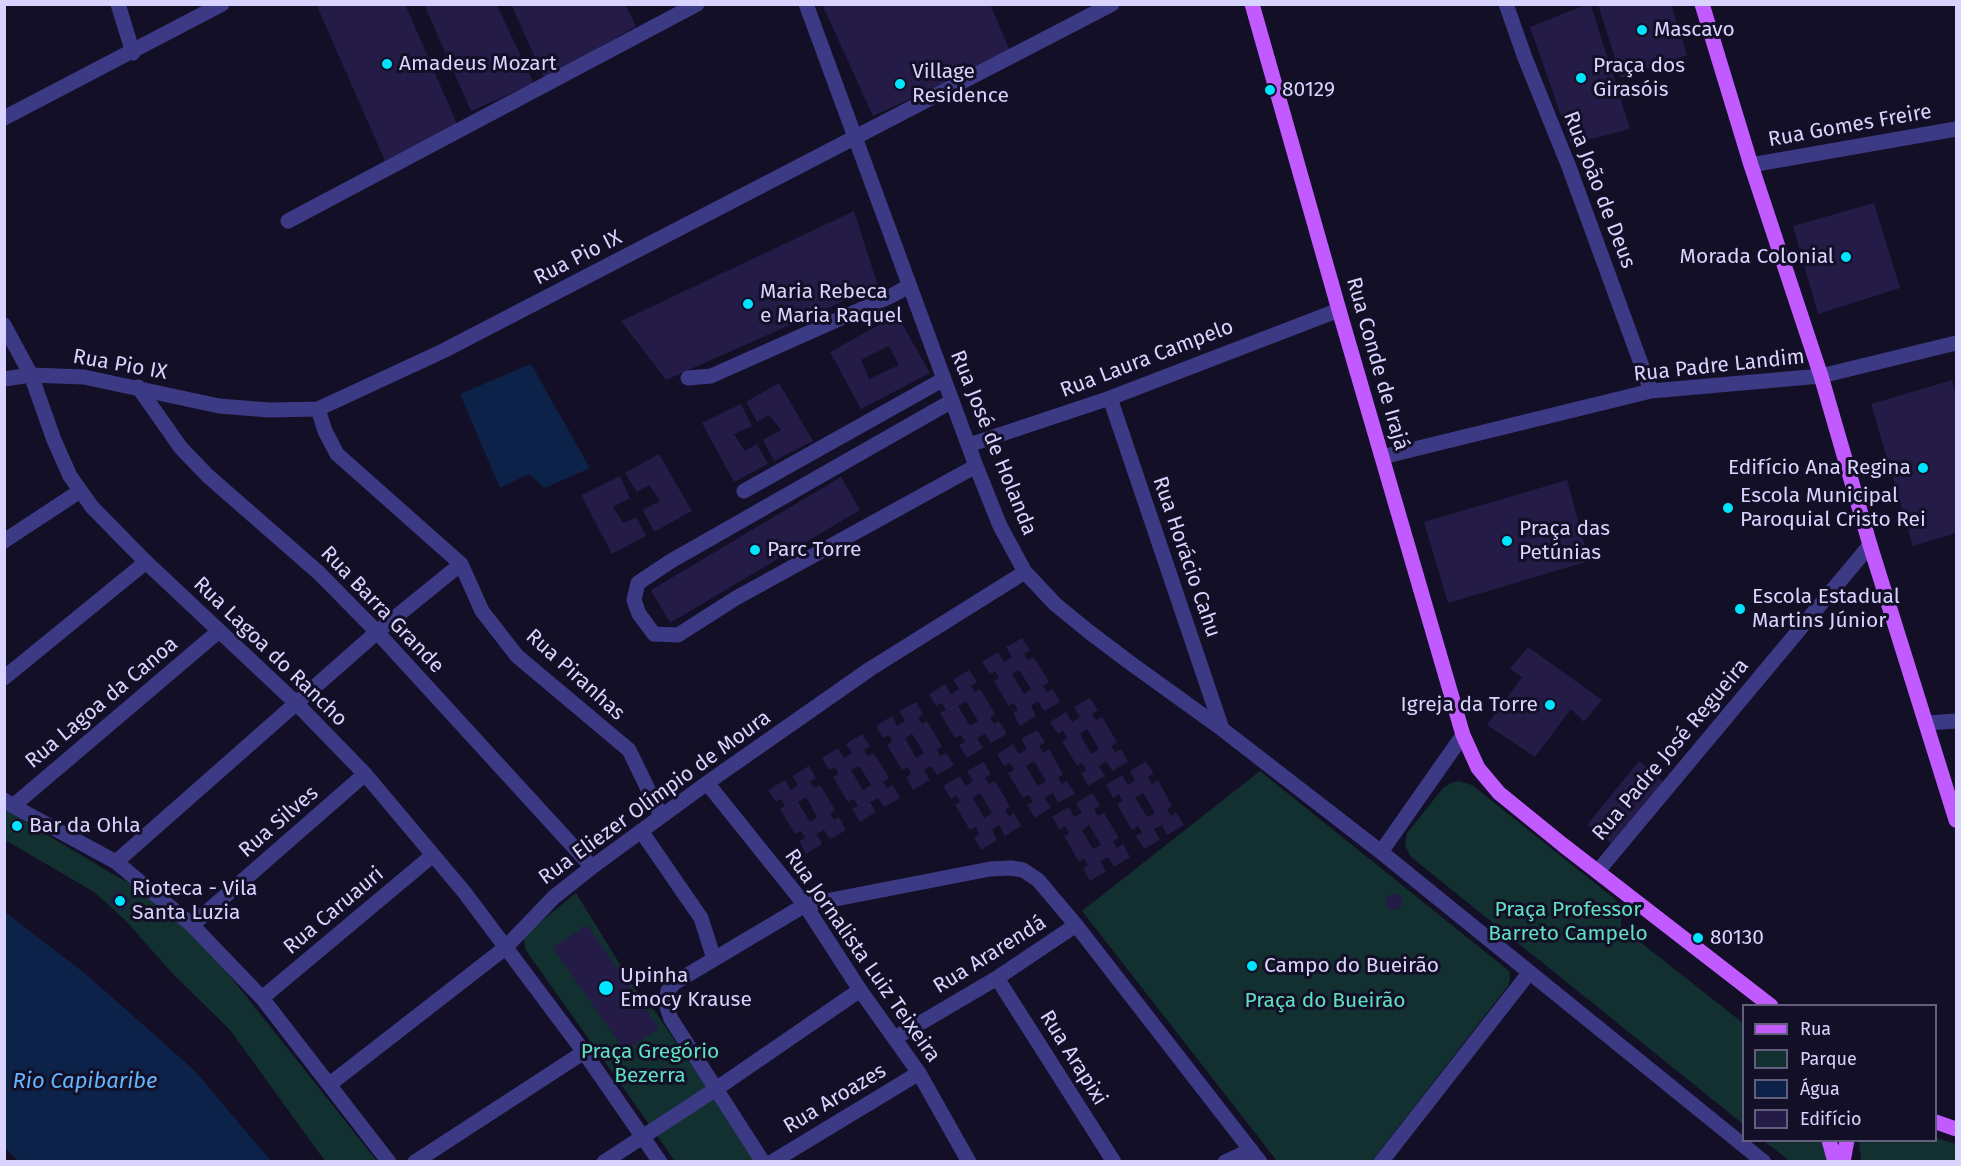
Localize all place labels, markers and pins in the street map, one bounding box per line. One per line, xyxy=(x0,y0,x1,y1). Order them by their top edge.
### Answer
place label: Mascavo xyxy=(1654,17,1735,43)
marker: Mascavo xyxy=(1635,23,1649,37)
place label: Amadeus Mozart xyxy=(399,51,556,77)
place label: Praça dos Girasóis xyxy=(1593,53,1685,103)
marker: Amadeus Mozart xyxy=(380,57,394,71)
place label: Village Residence xyxy=(912,59,1009,109)
marker: Praça dos Girasóis xyxy=(1574,71,1588,85)
marker: Village Residence xyxy=(893,77,907,91)
place label: 80129 xyxy=(1282,77,1335,103)
marker: 80129 xyxy=(1263,83,1277,97)
place label: Morada Colonial xyxy=(1680,244,1834,270)
marker: Morada Colonial xyxy=(1839,250,1853,264)
place label: Maria Rebeca e Maria Raquel xyxy=(760,279,902,329)
marker: Maria Rebeca e Maria Raquel xyxy=(741,297,755,311)
place label: Edifício Ana Regina xyxy=(1728,455,1911,481)
marker: Edifício Ana Regina xyxy=(1916,461,1930,475)
place label: Escola Municipal Paroquial Cristo Rei xyxy=(1740,483,1926,533)
marker: Escola Municipal Paroquial Cristo Rei xyxy=(1721,501,1735,515)
place label: Praça das Petúnias xyxy=(1519,516,1610,566)
marker: Praça das Petúnias xyxy=(1500,534,1514,548)
place label: Parc Torre xyxy=(767,537,862,563)
marker: Parc Torre xyxy=(748,543,762,557)
place label: Escola Estadual Martins Júnior xyxy=(1752,584,1900,634)
marker: Escola Estadual Martins Júnior xyxy=(1733,602,1747,616)
place label: Igreja da Torre xyxy=(1401,692,1538,718)
marker: Igreja da Torre xyxy=(1543,698,1557,712)
place label: Bar da Ohla xyxy=(29,813,141,839)
marker: Bar da Ohla xyxy=(10,819,24,833)
place label: Rioteca - Vila Santa Luzia xyxy=(132,876,258,926)
marker: Rioteca - Vila Santa Luzia xyxy=(113,894,127,908)
place label: 80130 xyxy=(1710,925,1764,951)
marker: 80130 xyxy=(1691,931,1705,945)
place label: Campo do Bueirão xyxy=(1264,953,1439,979)
marker: Campo do Bueirão xyxy=(1245,959,1259,973)
place label: Upinha Emocy Krause xyxy=(620,963,752,1013)
marker: Upinha Emocy Krause xyxy=(597,979,615,997)

